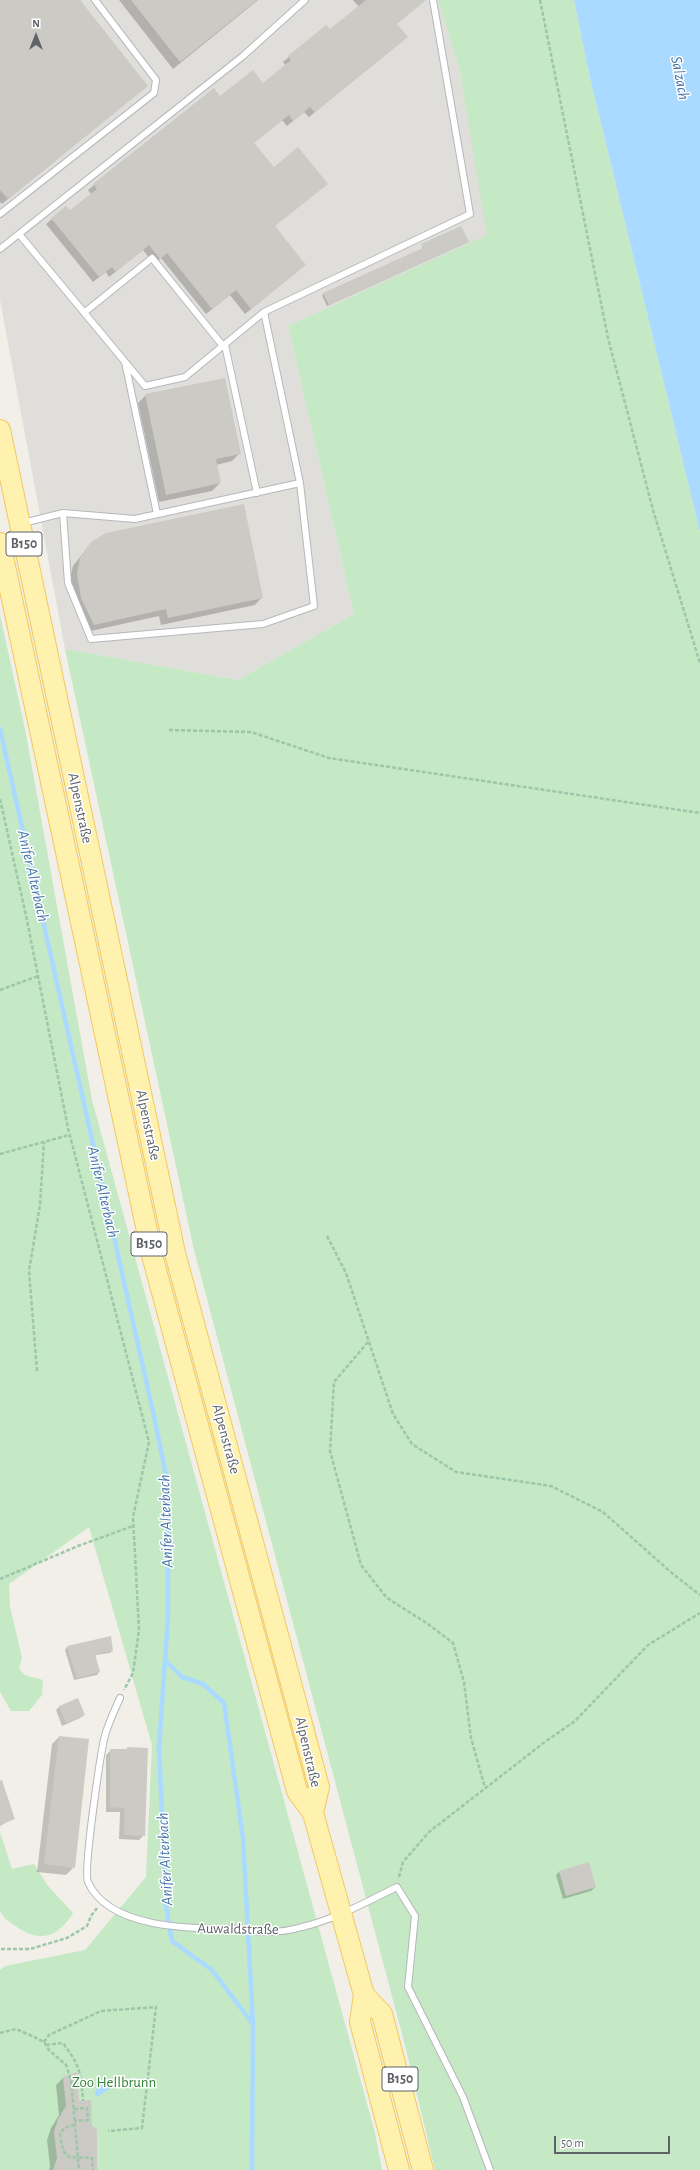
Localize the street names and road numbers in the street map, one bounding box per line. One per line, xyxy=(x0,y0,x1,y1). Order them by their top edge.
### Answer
road number: B150 xyxy=(6,532,42,556)
street label: Alpenstraße xyxy=(64,771,96,845)
street label: Alpenstraße xyxy=(132,1088,164,1162)
road number: B150 xyxy=(131,1232,167,1256)
street label: Alpenstraße xyxy=(208,1402,244,1476)
street label: Alpenstraße xyxy=(291,1715,325,1789)
street label: Auwaldstraße xyxy=(197,1919,279,1939)
road number: B150 xyxy=(382,2067,418,2091)

